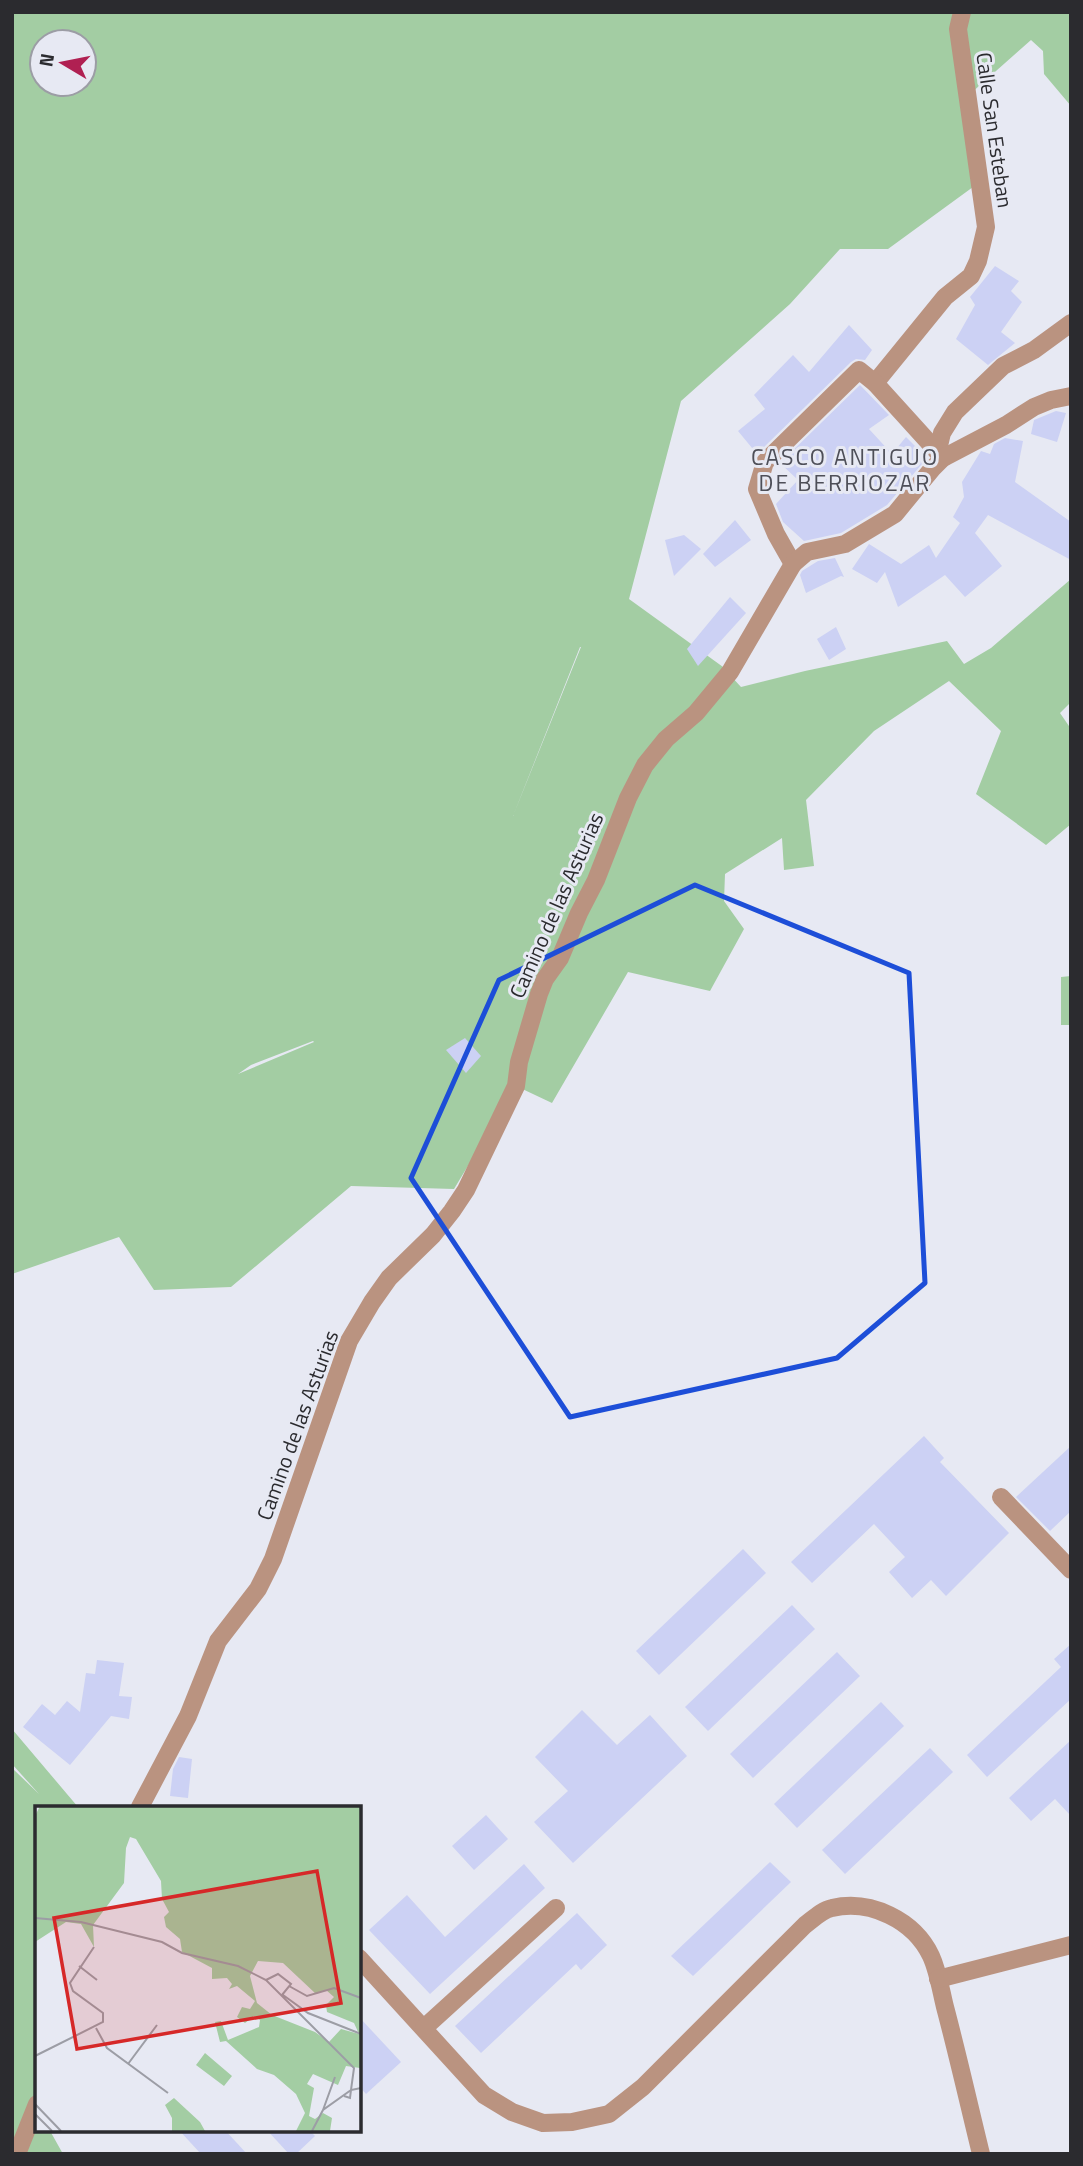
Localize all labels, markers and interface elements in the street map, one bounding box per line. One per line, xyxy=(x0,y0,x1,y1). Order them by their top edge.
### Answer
north arrow xyxy=(28,28,98,98)
street label: Calle San Esteban xyxy=(968,50,1022,210)
text: N xyxy=(30,51,61,69)
district label: CASCO ANTIGUO DE BERRIOZAR xyxy=(751,439,939,500)
street label: Camino de las Asturias xyxy=(501,807,611,1003)
street label: Camino de las Asturias xyxy=(248,1325,346,1525)
inset map xyxy=(35,1806,360,2131)

